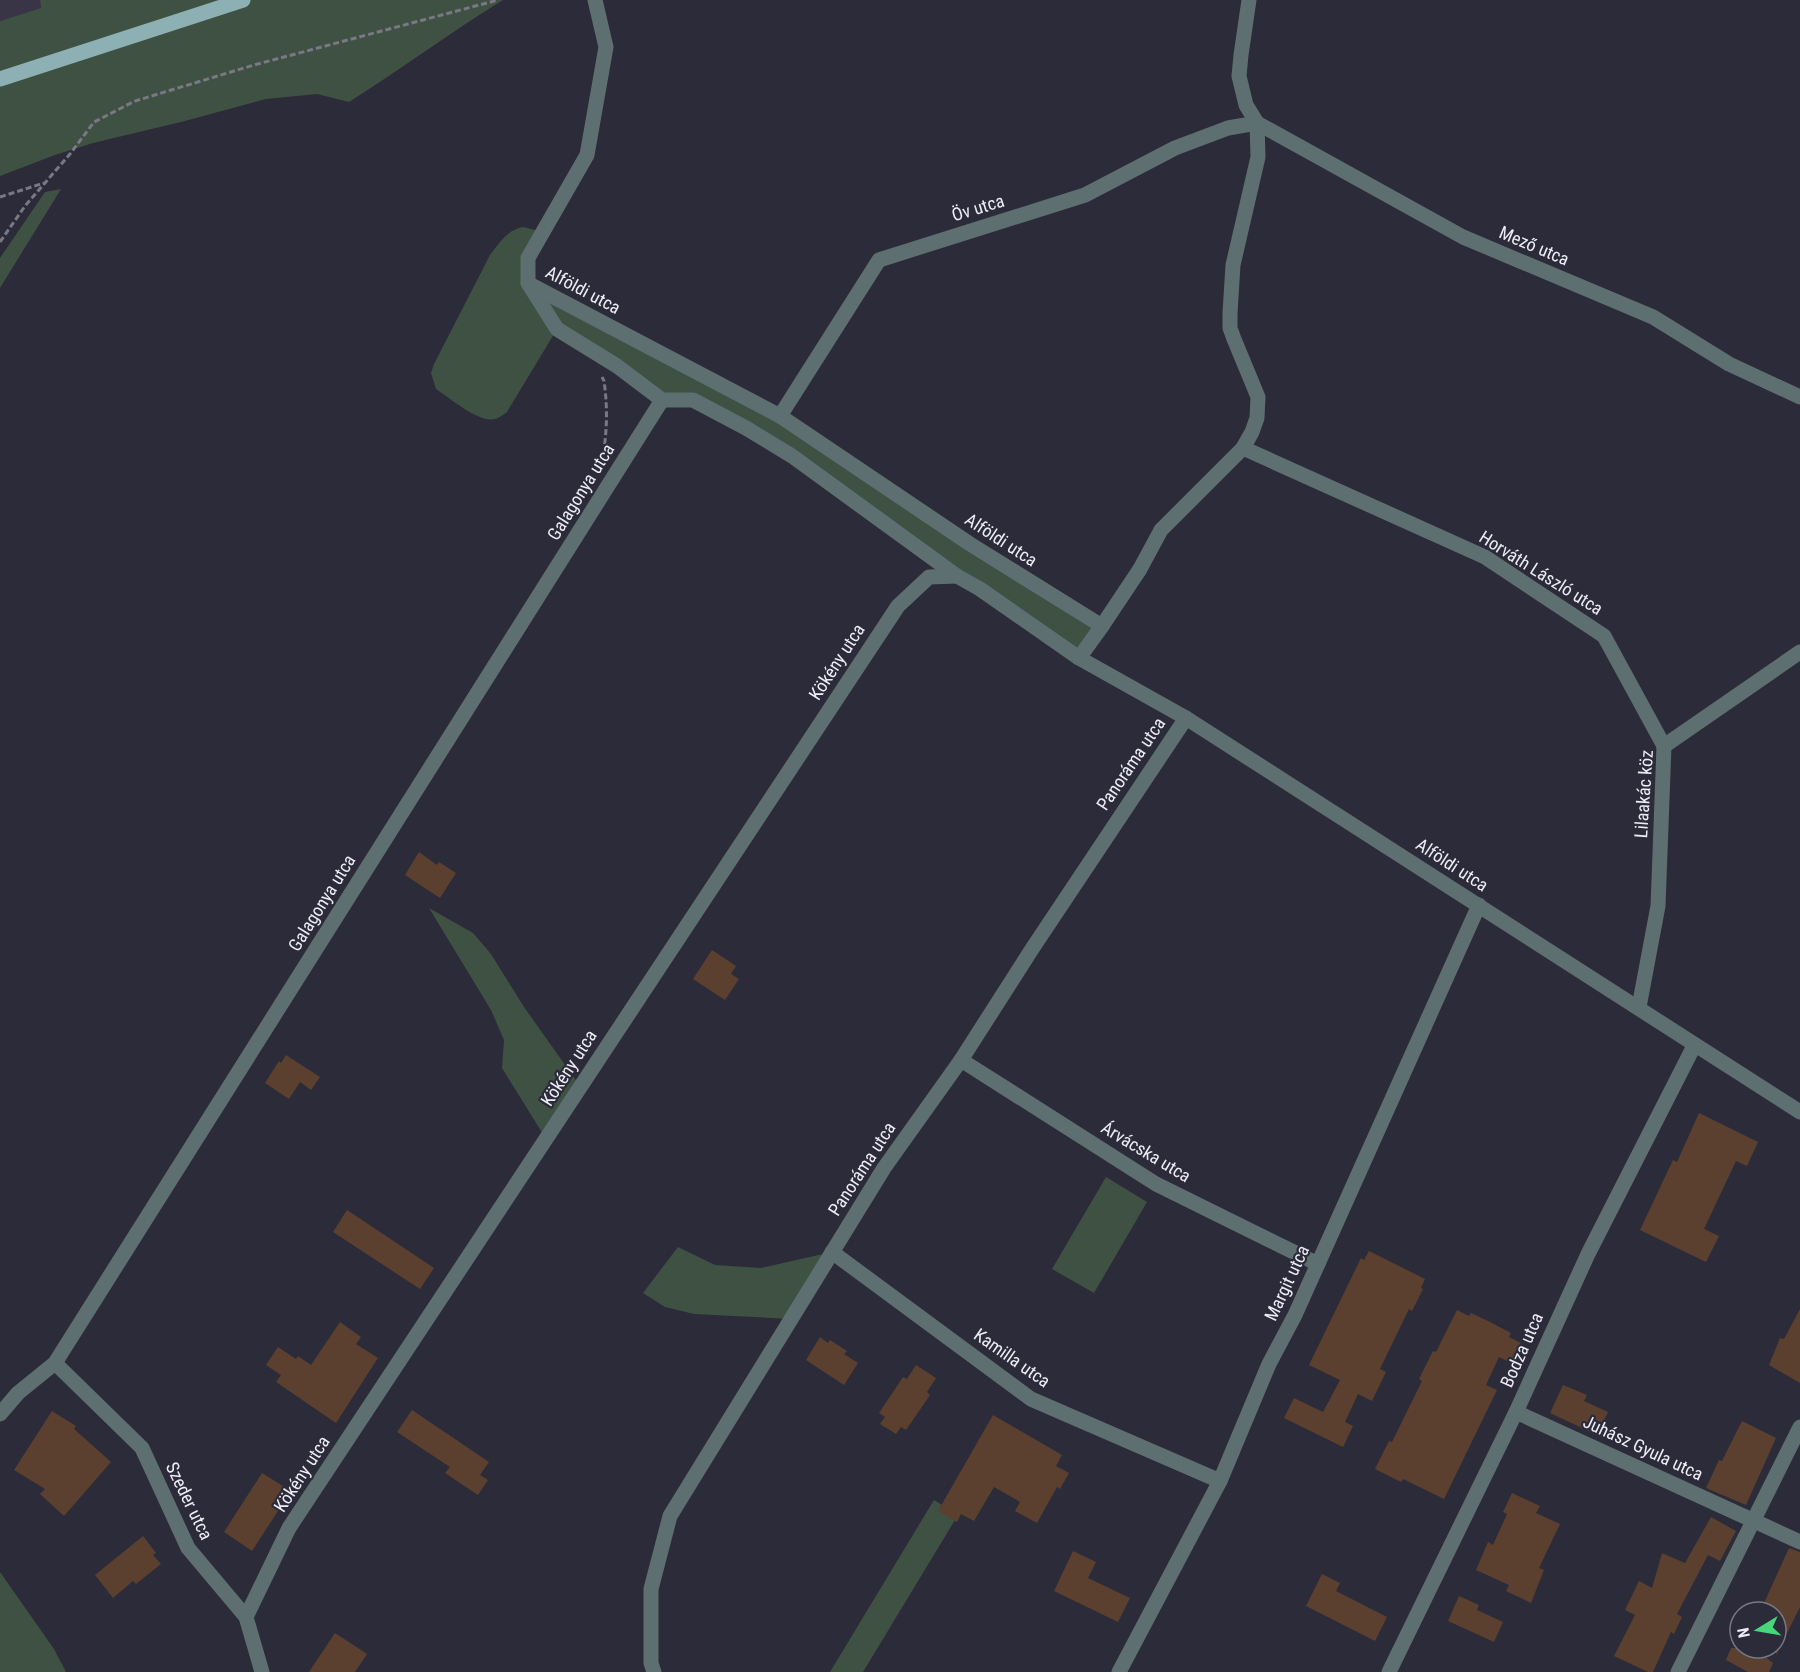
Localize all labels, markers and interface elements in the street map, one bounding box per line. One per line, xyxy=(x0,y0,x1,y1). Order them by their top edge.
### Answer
street label: Öv utca xyxy=(949,190,1007,225)
street label: Mező utca xyxy=(1496,221,1572,270)
street label: Alföldi utca xyxy=(542,261,624,318)
street label: Galagonya utca xyxy=(543,440,619,544)
street label: Alföldi utca xyxy=(961,509,1041,571)
street label: Horváth László utca xyxy=(1476,526,1607,619)
street label: Kökény utca xyxy=(804,620,869,704)
street label: Panoráma utca xyxy=(1092,713,1169,814)
street label: Lilaakác köz xyxy=(1630,749,1657,839)
street label: Alföldi utca xyxy=(1412,834,1492,896)
street label: Galagonya utca xyxy=(284,851,360,955)
street label: Kökény utca xyxy=(536,1026,601,1110)
street label: Árvácska utca xyxy=(1098,1117,1195,1186)
street label: Panoráma utca xyxy=(824,1118,900,1219)
street label: Margit utca xyxy=(1260,1242,1313,1324)
street label: Bodza utca xyxy=(1496,1309,1547,1390)
street label: Kamilla utca xyxy=(970,1324,1054,1391)
street label: Juhász Gyula utca xyxy=(1580,1411,1706,1484)
street label: Kökény utca xyxy=(269,1432,334,1516)
street label: Szeder utca xyxy=(162,1459,217,1543)
north arrow xyxy=(1728,1600,1788,1660)
text: N xyxy=(1734,1626,1754,1639)

